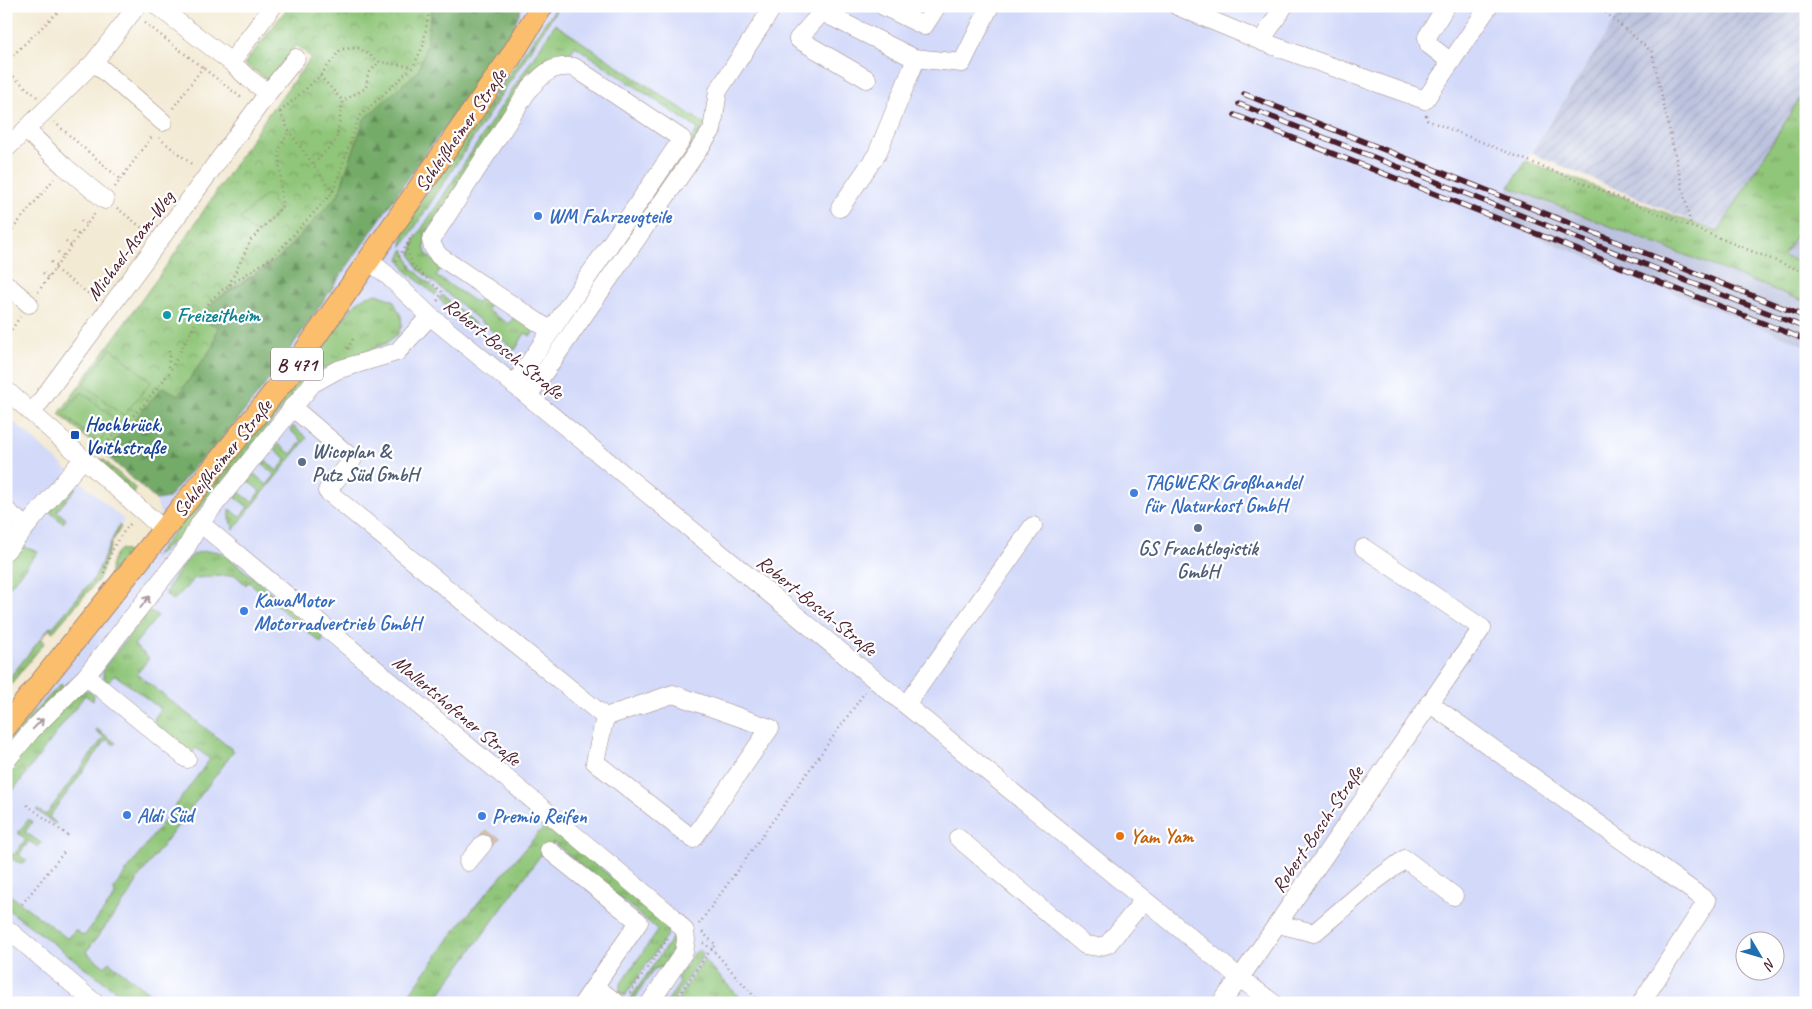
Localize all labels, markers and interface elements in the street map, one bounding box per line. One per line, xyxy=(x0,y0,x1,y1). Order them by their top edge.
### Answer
street label: Schleißheimer Straße xyxy=(409,63,513,197)
street label: Michael-Asam-Weg xyxy=(81,185,180,305)
place label: WM Fahrzeugteile xyxy=(548,204,672,229)
marker: WM Fahrzeugteile xyxy=(532,210,544,222)
street label: Robert-Bosch-Straße xyxy=(439,292,570,405)
place label: Freizeitheim xyxy=(177,303,261,328)
marker: Freizeitheim xyxy=(161,309,173,321)
road number: B 471 xyxy=(271,348,323,380)
street label: Schleißheimer Straße xyxy=(167,393,279,522)
place label: Hochbrück, Voithstraße xyxy=(85,412,167,460)
marker: Hochbrück, Voithstraße xyxy=(69,429,81,441)
place label: Wicoplan & Putz Süd GmbH xyxy=(312,439,422,487)
marker: Wicoplan & Putz Süd GmbH xyxy=(296,456,308,468)
place label: TAGWERK Großhandel für Naturkost GmbH xyxy=(1144,470,1305,518)
marker: TAGWERK Großhandel für Naturkost GmbH xyxy=(1128,487,1140,499)
marker: GS Frachtlogistik GmbH xyxy=(1192,522,1204,534)
place label: GS Frachtlogistik GmbH xyxy=(1138,536,1259,584)
street label: Robert-Bosch-Straße xyxy=(752,549,883,662)
place label: KawaMotor Motorradvertrieb GmbH xyxy=(254,588,424,636)
one-way arrow xyxy=(139,596,150,609)
marker: KawaMotor Motorradvertrieb GmbH xyxy=(238,605,250,617)
street label: Mallertshofener Straße xyxy=(387,649,527,772)
one-way arrow xyxy=(32,718,44,731)
street label: Robert-Bosch-Straße xyxy=(1266,760,1370,897)
place label: Aldi Süd xyxy=(137,803,197,828)
place label: Premio Reifen xyxy=(492,804,587,829)
marker: Aldi Süd xyxy=(121,809,133,821)
marker: Premio Reifen xyxy=(476,810,488,822)
place label: Yam Yam xyxy=(1130,824,1195,849)
marker: Yam Yam xyxy=(1114,830,1126,842)
north arrow xyxy=(1734,932,1784,982)
text: N xyxy=(1759,955,1779,974)

